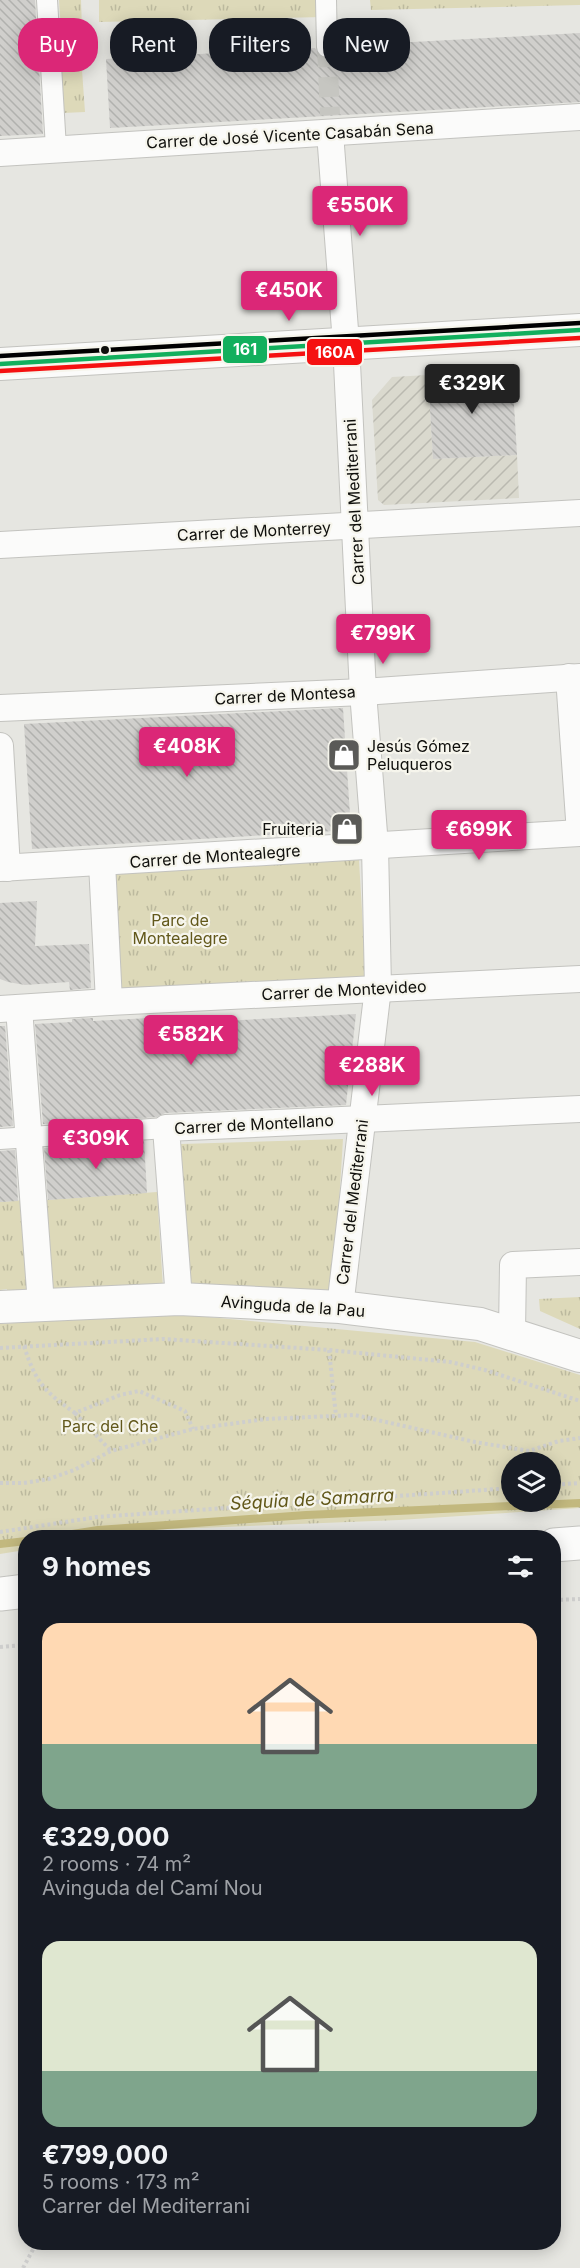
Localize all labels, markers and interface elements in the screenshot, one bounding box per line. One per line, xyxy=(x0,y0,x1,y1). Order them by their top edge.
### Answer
chip: Buy xyxy=(18,18,98,72)
chip: Rent xyxy=(110,18,197,72)
chip: Filters xyxy=(209,18,311,72)
chip: New xyxy=(323,18,410,72)
street label: Carrer de José Vicente Casabán Sena xyxy=(146,117,434,153)
pin: €550K xyxy=(318,186,402,237)
text: €550K xyxy=(326,193,394,217)
pin: €450K xyxy=(247,271,331,322)
text: €450K xyxy=(255,278,323,302)
line badge: 161 xyxy=(222,335,268,364)
line badge: 160A xyxy=(306,338,363,366)
text: 161 xyxy=(233,339,257,359)
text: 160A xyxy=(315,342,355,362)
unlabelled marker xyxy=(99,344,111,356)
pin: €329K xyxy=(430,364,514,415)
text: €329K xyxy=(439,371,505,395)
street label: Carrer del Mediterrani xyxy=(340,418,368,586)
street label: Carrer de Monterrey xyxy=(177,517,331,545)
pin: €799K xyxy=(341,614,425,665)
text: €799K xyxy=(350,621,416,645)
street label: Carrer de Montesa xyxy=(214,681,356,709)
pin: €408K xyxy=(145,727,229,778)
text: €408K xyxy=(153,734,221,758)
place label: Jesús Gómez Peluqueros xyxy=(367,736,470,774)
shop icon: Jesús Gómez Peluqueros xyxy=(326,737,362,773)
pin: €699K xyxy=(437,810,521,861)
shop icon: Fruiteria xyxy=(329,811,365,847)
text: €699K xyxy=(445,817,513,841)
place label: Fruiteria xyxy=(262,819,324,839)
street label: Carrer de Montealegre xyxy=(129,840,301,872)
park label: Parc de Montealegre xyxy=(132,910,228,948)
street label: Carrer de Montevideo xyxy=(261,976,427,1004)
pin: €582K xyxy=(149,1015,233,1066)
text: €582K xyxy=(158,1022,224,1046)
pin: €288K xyxy=(330,1046,414,1097)
text: €288K xyxy=(339,1053,405,1077)
street label: Carrer de Montellano xyxy=(174,1110,334,1138)
street label: Carrer del Mediterrani xyxy=(332,1118,372,1286)
pin: €309K xyxy=(54,1119,138,1170)
text: €309K xyxy=(62,1126,130,1150)
street label: Avinguda de la Pau xyxy=(220,1291,366,1321)
park label: Parc del Che xyxy=(62,1416,158,1436)
map controls xyxy=(501,1452,561,1512)
button: layers xyxy=(501,1452,561,1512)
water label: Séquia de Samarra xyxy=(229,1484,395,1514)
icon: filters xyxy=(504,1550,537,1583)
text: 9 homes xyxy=(42,1551,151,1582)
icon: home xyxy=(236,1662,344,1770)
text: €329,000 xyxy=(42,1821,170,1852)
text: 2 rooms · 74 m² xyxy=(42,1852,191,1876)
text: Avinguda del Camí Nou xyxy=(42,1876,263,1900)
icon: home xyxy=(236,1980,344,2088)
text: €799,000 xyxy=(42,2139,168,2170)
text: 5 rooms · 173 m² xyxy=(42,2170,200,2194)
text: Carrer del Mediterrani xyxy=(42,2194,250,2218)

